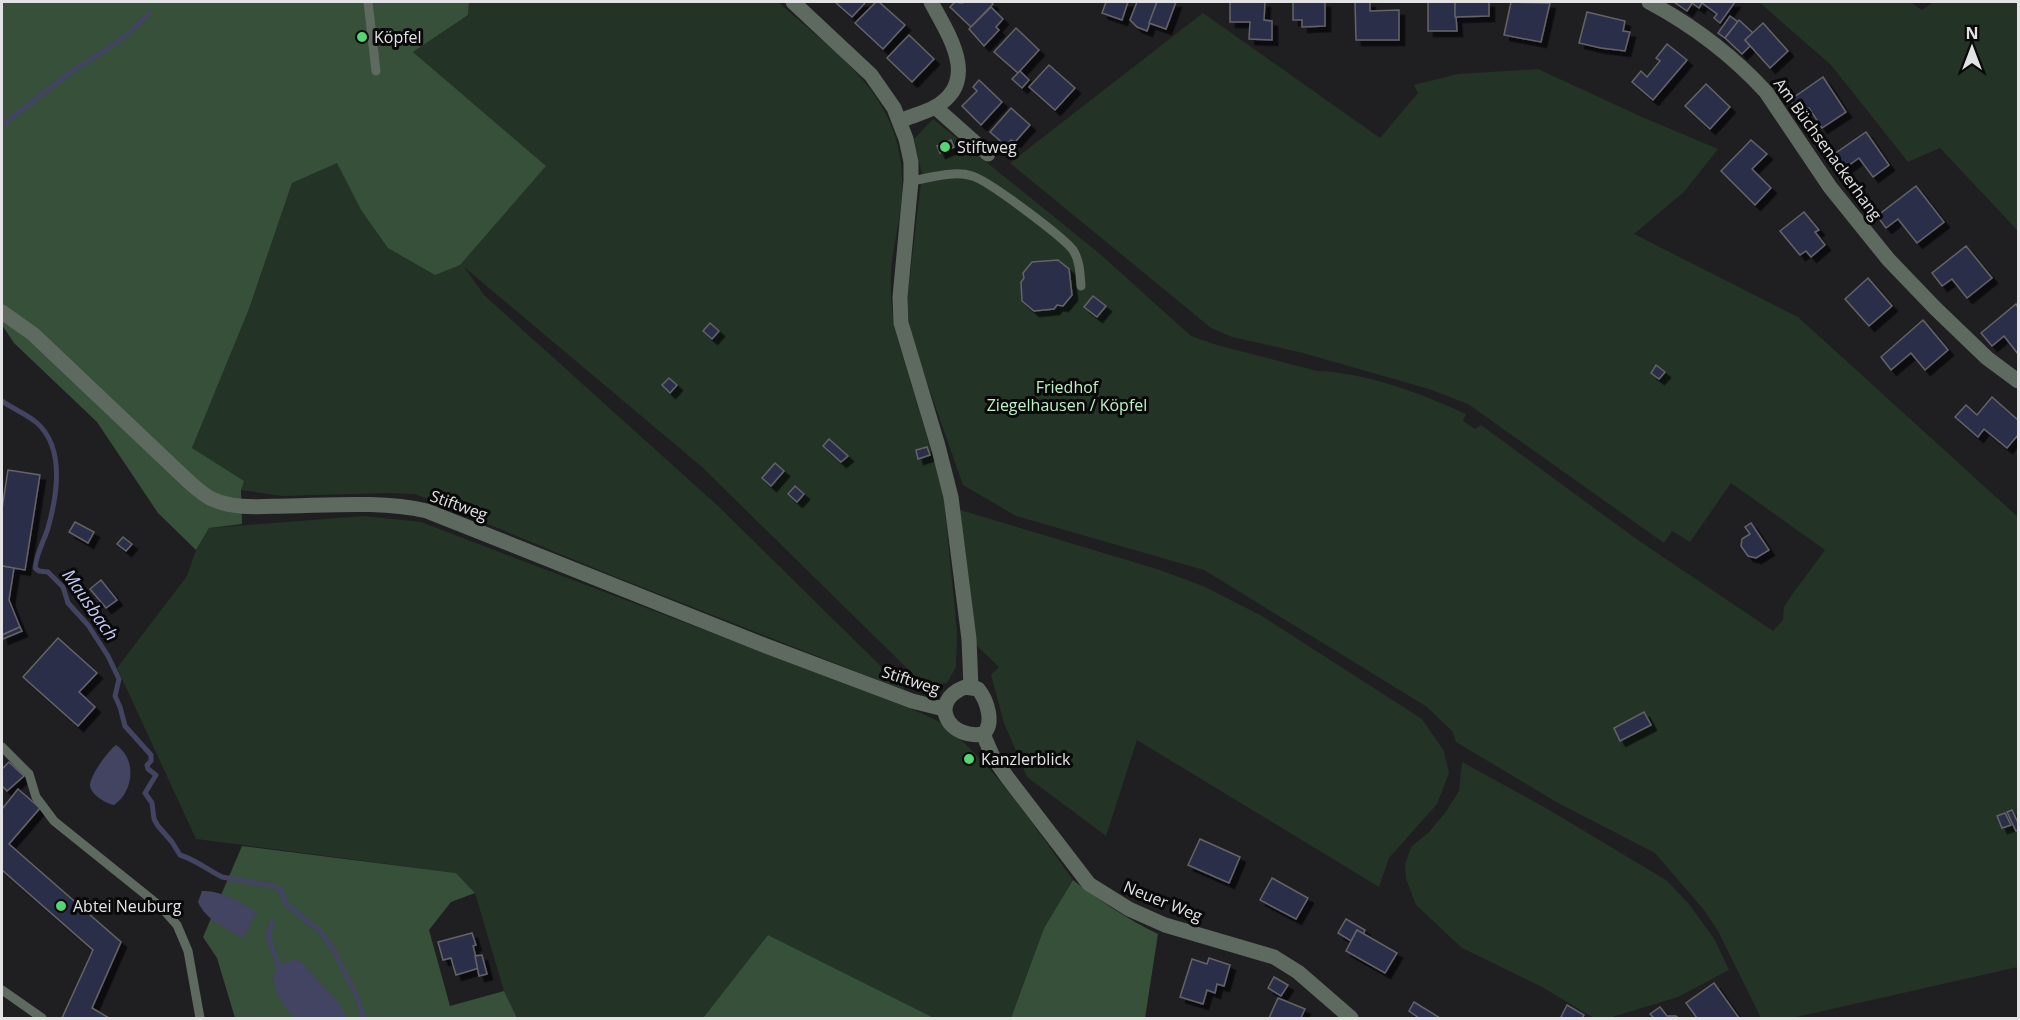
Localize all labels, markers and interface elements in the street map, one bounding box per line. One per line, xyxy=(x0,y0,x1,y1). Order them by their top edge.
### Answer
north arrow xyxy=(1942,18,2002,78)
text: N xyxy=(1965,22,1979,44)
place label: Köpfel xyxy=(374,26,422,48)
marker: Köpfel xyxy=(355,30,369,44)
street label: Am Büchsenackerhang xyxy=(1769,73,1887,225)
place label: Stiftweg xyxy=(957,136,1017,158)
marker: Stiftweg xyxy=(938,140,952,154)
park label: Friedhof Ziegelhausen / Köpfel xyxy=(987,376,1147,416)
street label: Stiftweg xyxy=(427,484,491,526)
water label: Mausbach xyxy=(57,564,124,645)
street label: Stiftweg xyxy=(879,660,943,700)
place label: Kanzlerblick xyxy=(981,748,1071,770)
marker: Kanzlerblick xyxy=(962,752,976,766)
street label: Neuer Weg xyxy=(1120,875,1206,927)
place label: Abtei Neuburg xyxy=(73,895,182,917)
marker: Abtei Neuburg xyxy=(54,899,68,913)

